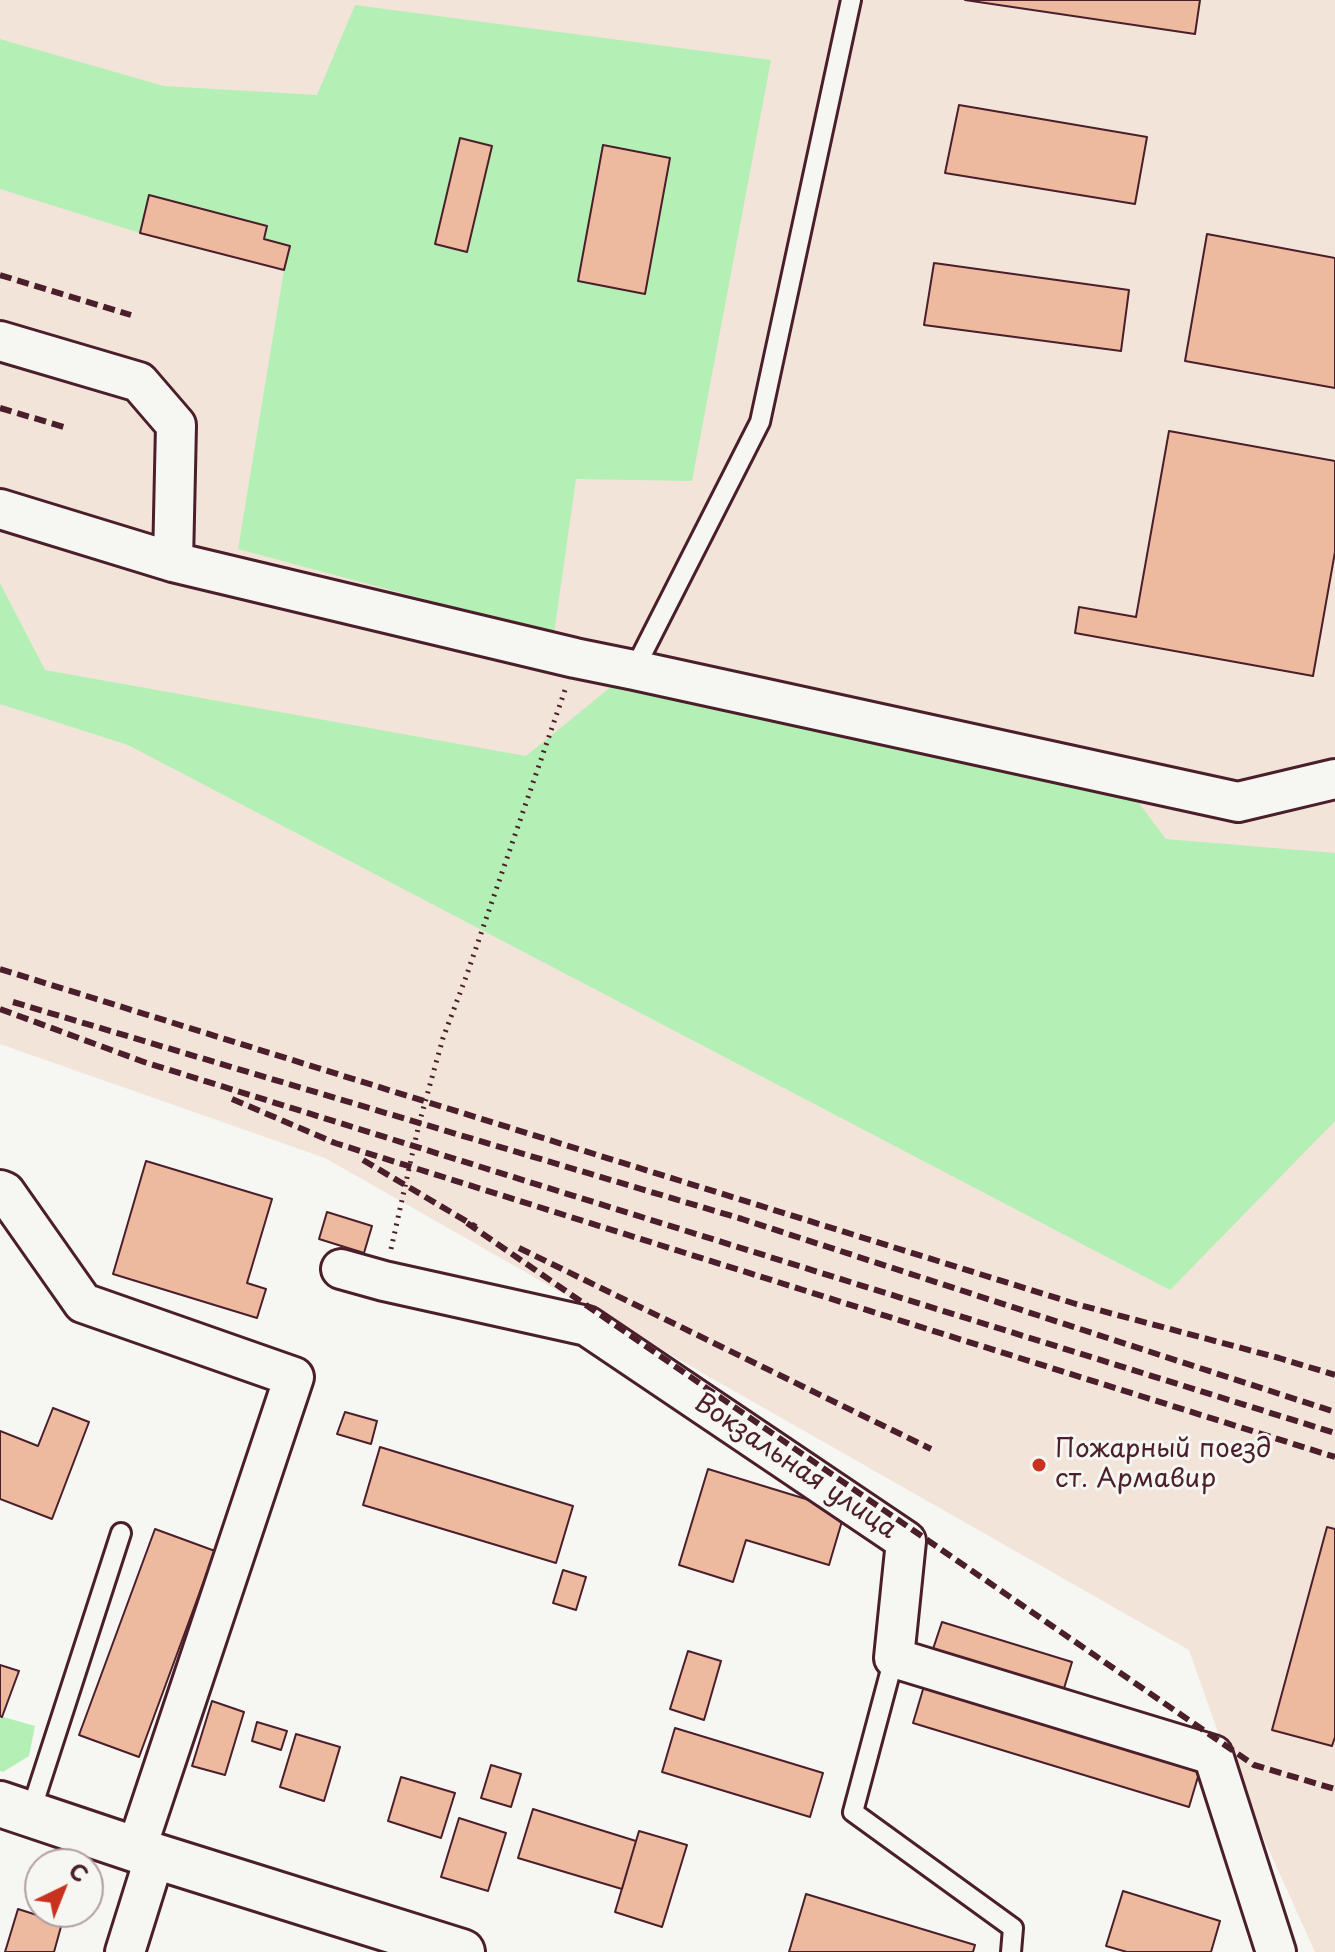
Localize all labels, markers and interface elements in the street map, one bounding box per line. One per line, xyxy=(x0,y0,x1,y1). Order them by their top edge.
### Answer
street label: Вокзальная улица xyxy=(688,1388,902,1546)
place label: Пожарный поезд ст. Армавир xyxy=(1055,1434,1271,1496)
marker: Пожарный поезд ст. Армавир xyxy=(1030,1456,1048,1474)
north arrow xyxy=(24,1848,104,1928)
text: С xyxy=(62,1854,97,1889)

